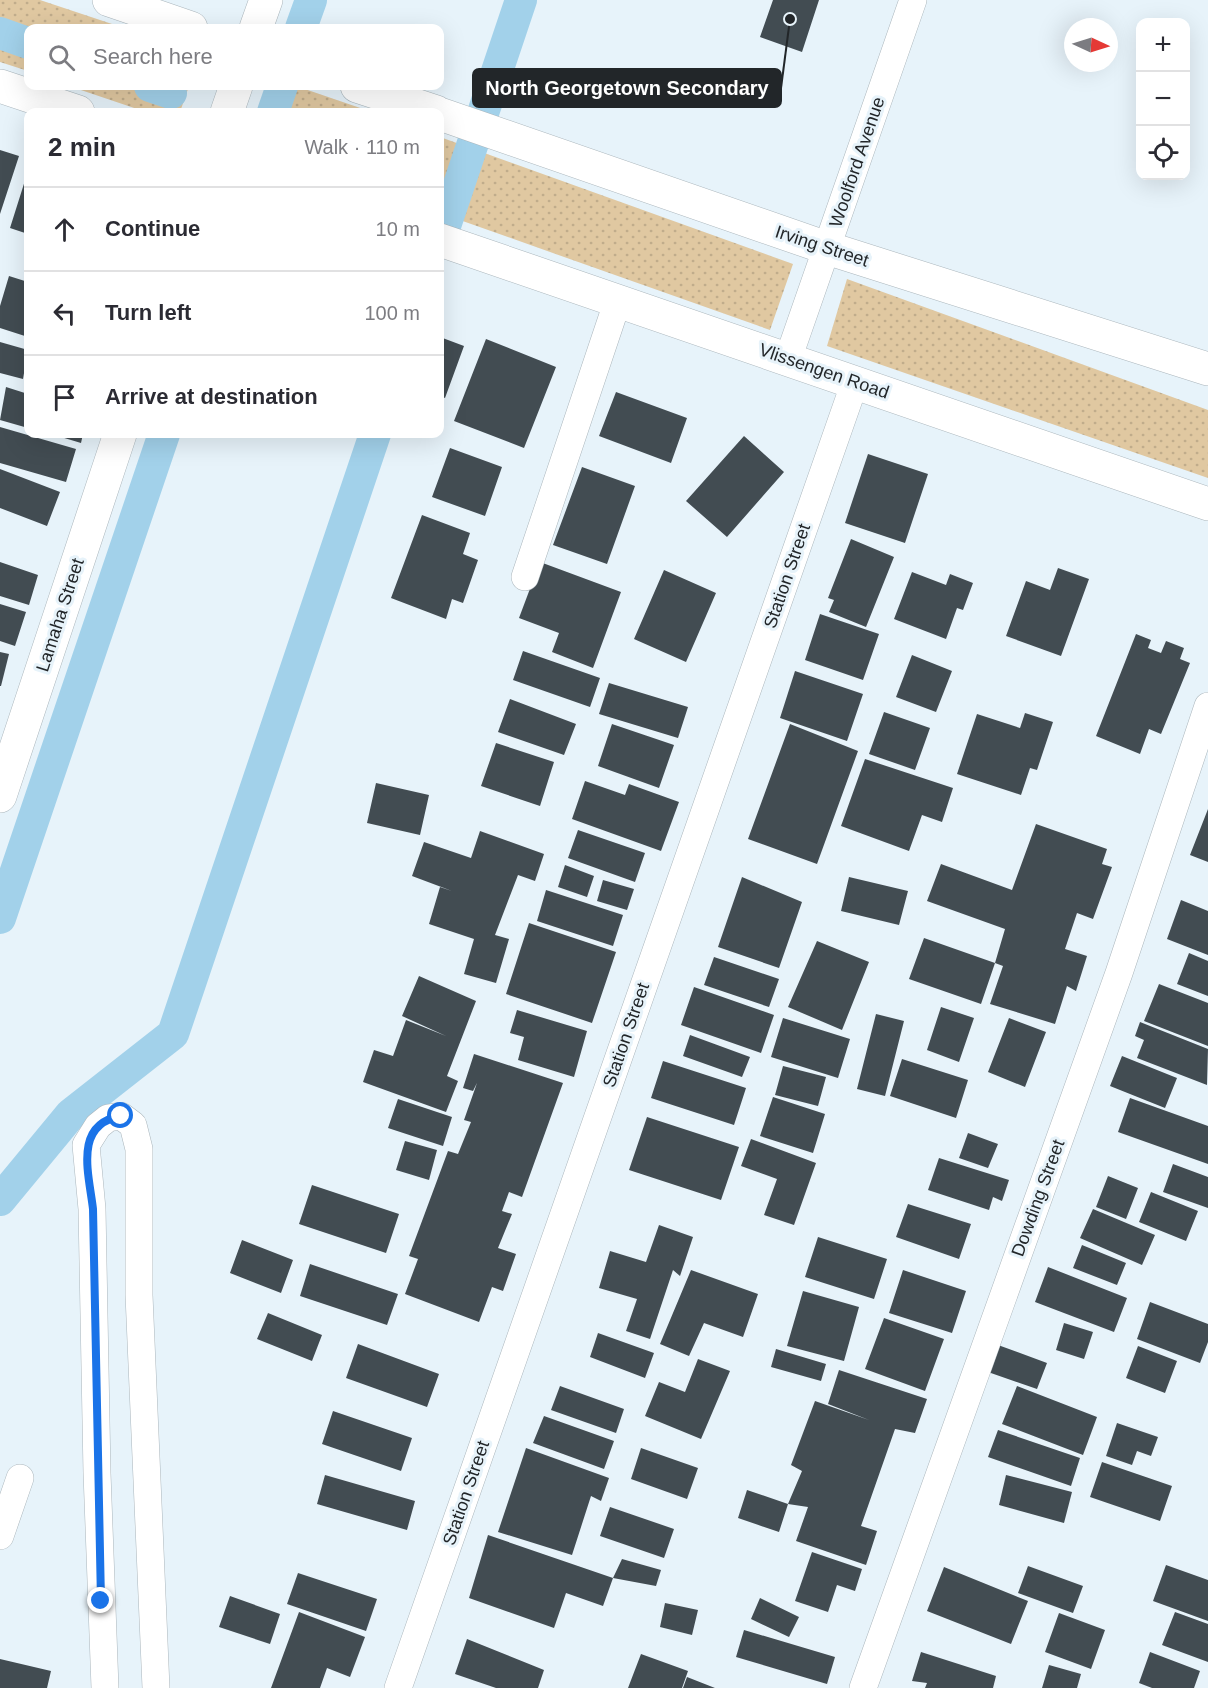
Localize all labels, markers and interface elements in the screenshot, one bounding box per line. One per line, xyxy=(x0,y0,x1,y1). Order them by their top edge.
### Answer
north arrow xyxy=(1064,18,1118,72)
map controls xyxy=(1136,18,1190,180)
button: + xyxy=(1136,18,1190,72)
search box xyxy=(24,24,444,90)
icon: search xyxy=(45,41,78,74)
text: Search here xyxy=(93,44,213,69)
callout: North Georgetown Secondary xyxy=(473,69,781,107)
button: − xyxy=(1136,72,1190,126)
text: North Georgetown Secondary xyxy=(485,77,770,99)
street label: Woolford Avenue xyxy=(825,94,889,230)
button: locate xyxy=(1136,126,1190,180)
text: 2 min xyxy=(48,132,116,162)
text: Walk · 110 m xyxy=(304,136,420,158)
icon: ahead xyxy=(48,213,81,246)
text: Continue xyxy=(105,216,200,241)
text: 10 m xyxy=(376,218,420,240)
street label: Irving Street xyxy=(773,221,871,271)
icon: left xyxy=(48,297,81,330)
text: Turn left xyxy=(105,300,191,325)
text: 100 m xyxy=(364,302,420,324)
street label: Vlissengen Road xyxy=(756,339,892,403)
icon: arrive xyxy=(48,381,81,414)
text: Arrive at destination xyxy=(105,384,318,409)
street label: Station Street xyxy=(760,521,814,631)
street label: Lamaha Street xyxy=(32,556,88,674)
street label: Station Street xyxy=(599,980,653,1090)
route start xyxy=(107,1102,133,1128)
street label: Dowding Street xyxy=(1008,1137,1068,1259)
street label: Station Street xyxy=(439,1438,493,1548)
route end xyxy=(87,1587,113,1613)

